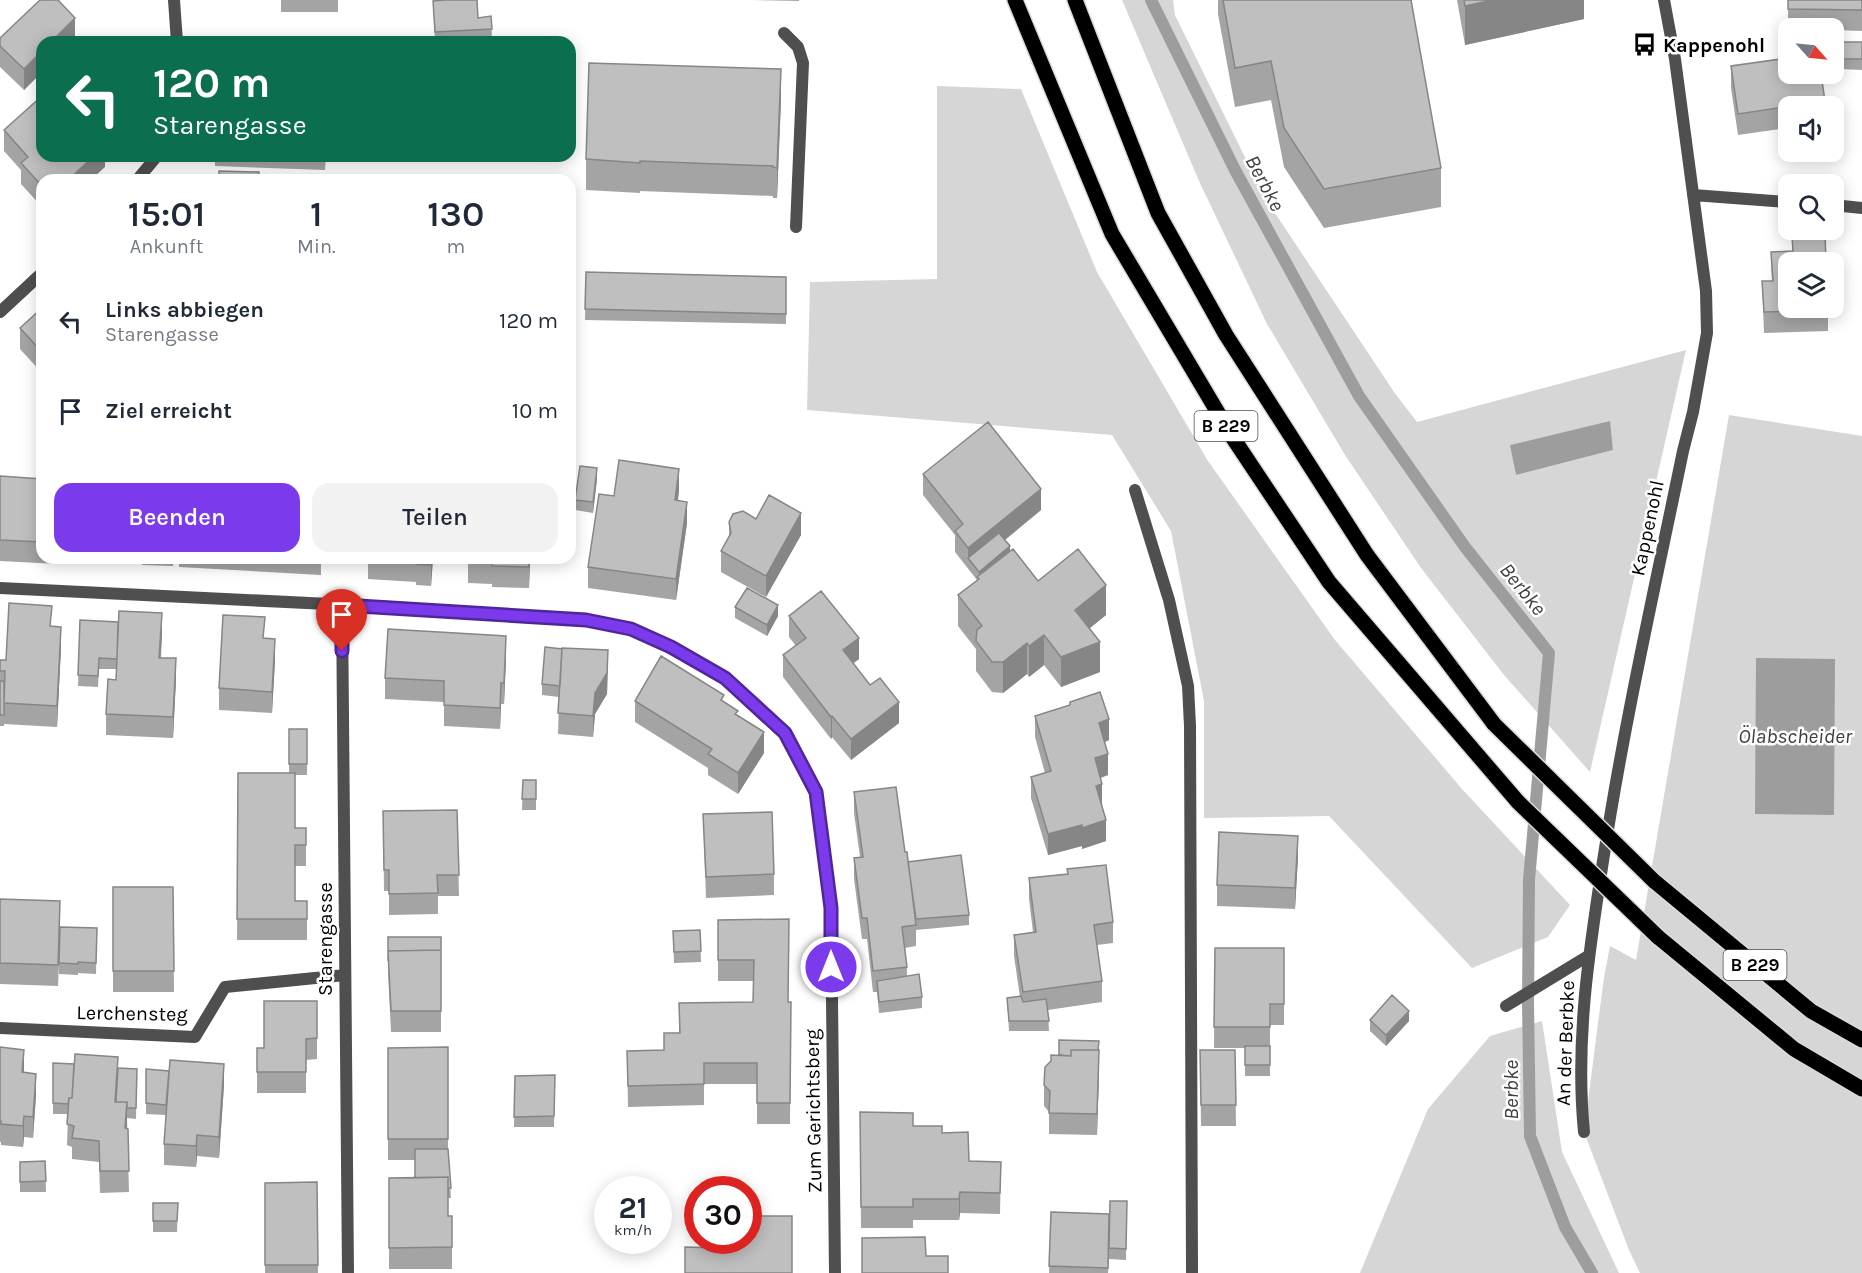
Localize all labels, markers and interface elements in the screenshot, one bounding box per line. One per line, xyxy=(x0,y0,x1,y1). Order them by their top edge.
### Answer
north arrow xyxy=(1778,18,1844,84)
map controls xyxy=(1778,18,1844,318)
bus stop icon: Kappenohl xyxy=(1632,32,1658,58)
place label: Kappenohl xyxy=(1663,34,1765,57)
text: 120 m xyxy=(153,58,270,108)
icon: left xyxy=(54,60,132,138)
button: sound xyxy=(1778,96,1844,162)
text: Starengasse xyxy=(153,109,307,141)
water label: Berbke xyxy=(1240,151,1290,215)
button: search xyxy=(1778,174,1844,240)
text: 15:01 xyxy=(128,193,205,235)
text: 1 xyxy=(310,193,323,235)
text: 130 xyxy=(427,193,484,235)
text: Ankunft xyxy=(130,235,203,258)
text: Min. xyxy=(297,235,336,258)
text: m xyxy=(446,235,465,258)
button: layers xyxy=(1778,252,1844,318)
text: Links abbiegen xyxy=(105,297,264,323)
icon: left xyxy=(54,305,87,338)
text: 120 m xyxy=(499,308,558,334)
text: Starengasse xyxy=(105,323,219,346)
icon: arrive xyxy=(54,395,87,428)
text: Ziel erreicht xyxy=(105,398,232,424)
text: 10 m xyxy=(512,398,558,424)
road number: B 229 xyxy=(1194,411,1258,441)
street label: Kappenohl xyxy=(1626,478,1669,578)
button: Beenden xyxy=(54,483,300,552)
button: Teilen xyxy=(312,483,558,552)
water label: Berbke xyxy=(1495,558,1551,620)
pin xyxy=(316,589,367,651)
icon: arrive xyxy=(325,598,358,631)
water label: Ölabscheider xyxy=(1738,724,1853,748)
street label: Starengasse xyxy=(314,882,337,996)
position arrow xyxy=(799,935,863,999)
road number: B 229 xyxy=(1724,950,1786,980)
street label: An der Berbke xyxy=(1552,980,1579,1106)
street label: Lerchensteg xyxy=(76,1001,188,1026)
street label: Zum Gerichtsberg xyxy=(801,1029,826,1193)
water label: Berbke xyxy=(1499,1060,1523,1120)
speed limit sign: 30 xyxy=(684,1176,762,1254)
text: 21 xyxy=(619,1190,647,1226)
text: km/h xyxy=(614,1221,652,1239)

